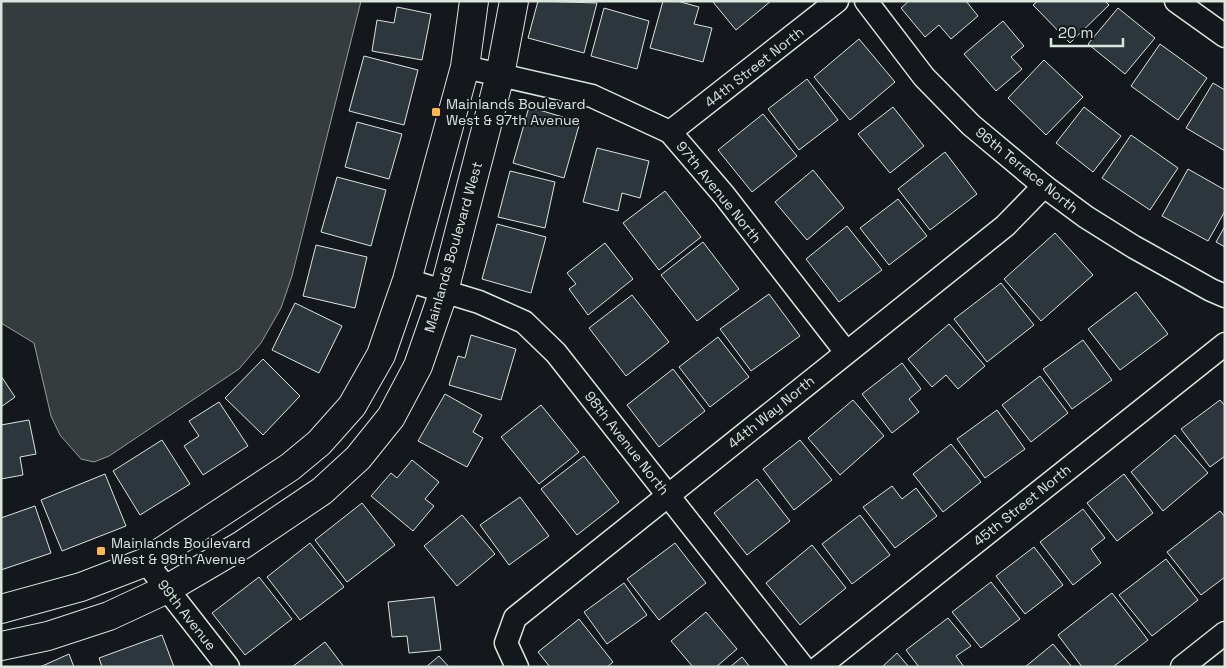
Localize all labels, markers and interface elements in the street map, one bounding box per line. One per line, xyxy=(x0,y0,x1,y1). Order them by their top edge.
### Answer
scale bar xyxy=(1051,15,1124,47)
street label: 44th Street North xyxy=(701,23,807,111)
text: 20 m xyxy=(1058,23,1093,42)
place label: Mainlands Boulevard West & 97th Avenue xyxy=(446,95,586,129)
marker: Mainlands Boulevard West & 97th Avenue xyxy=(430,106,442,118)
street label: 96th Terrace North xyxy=(972,123,1082,217)
street label: 97th Avenue North xyxy=(672,137,766,247)
street label: Mainlands Boulevard West xyxy=(420,159,486,335)
street label: 44th Way North xyxy=(724,372,818,452)
street label: 98th Avenue North xyxy=(581,387,673,499)
street label: 45th Street North xyxy=(970,460,1074,550)
place label: Mainlands Boulevard West & 99th Avenue xyxy=(111,534,251,568)
marker: Mainlands Boulevard West & 99th Avenue xyxy=(95,545,107,557)
street label: 99th Avenue xyxy=(154,576,220,654)

